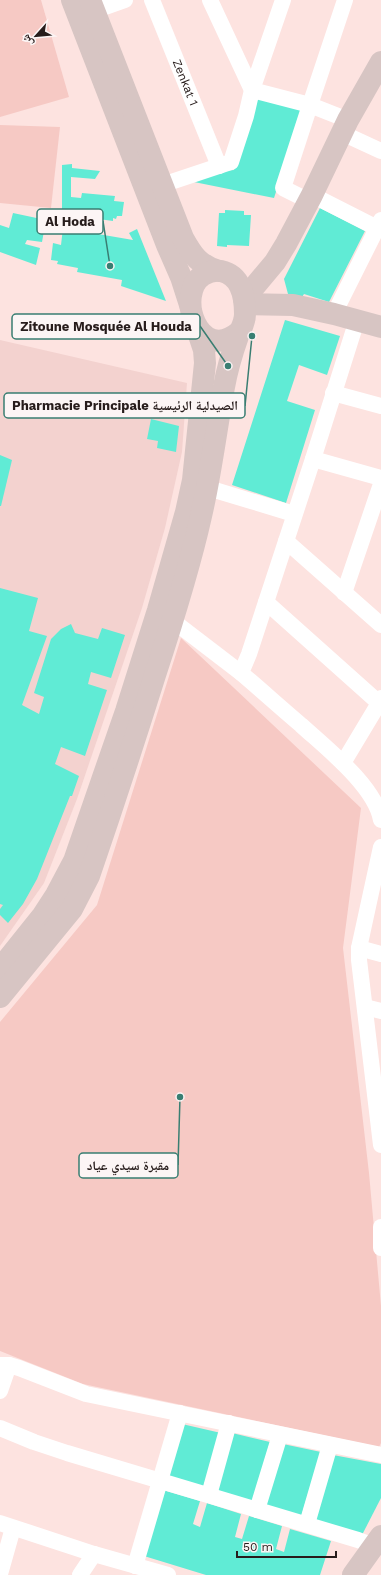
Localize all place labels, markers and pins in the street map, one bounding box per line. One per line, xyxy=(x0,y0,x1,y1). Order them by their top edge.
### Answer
callout: Al Hoda xyxy=(37,209,103,234)
callout: Zitoune Mosquée Al Houda xyxy=(12,314,200,339)
callout: Pharmacie Principale الصيدلية الرئيسية xyxy=(4,393,245,418)
callout: مقبرة سيدي عياد xyxy=(79,1153,178,1178)

